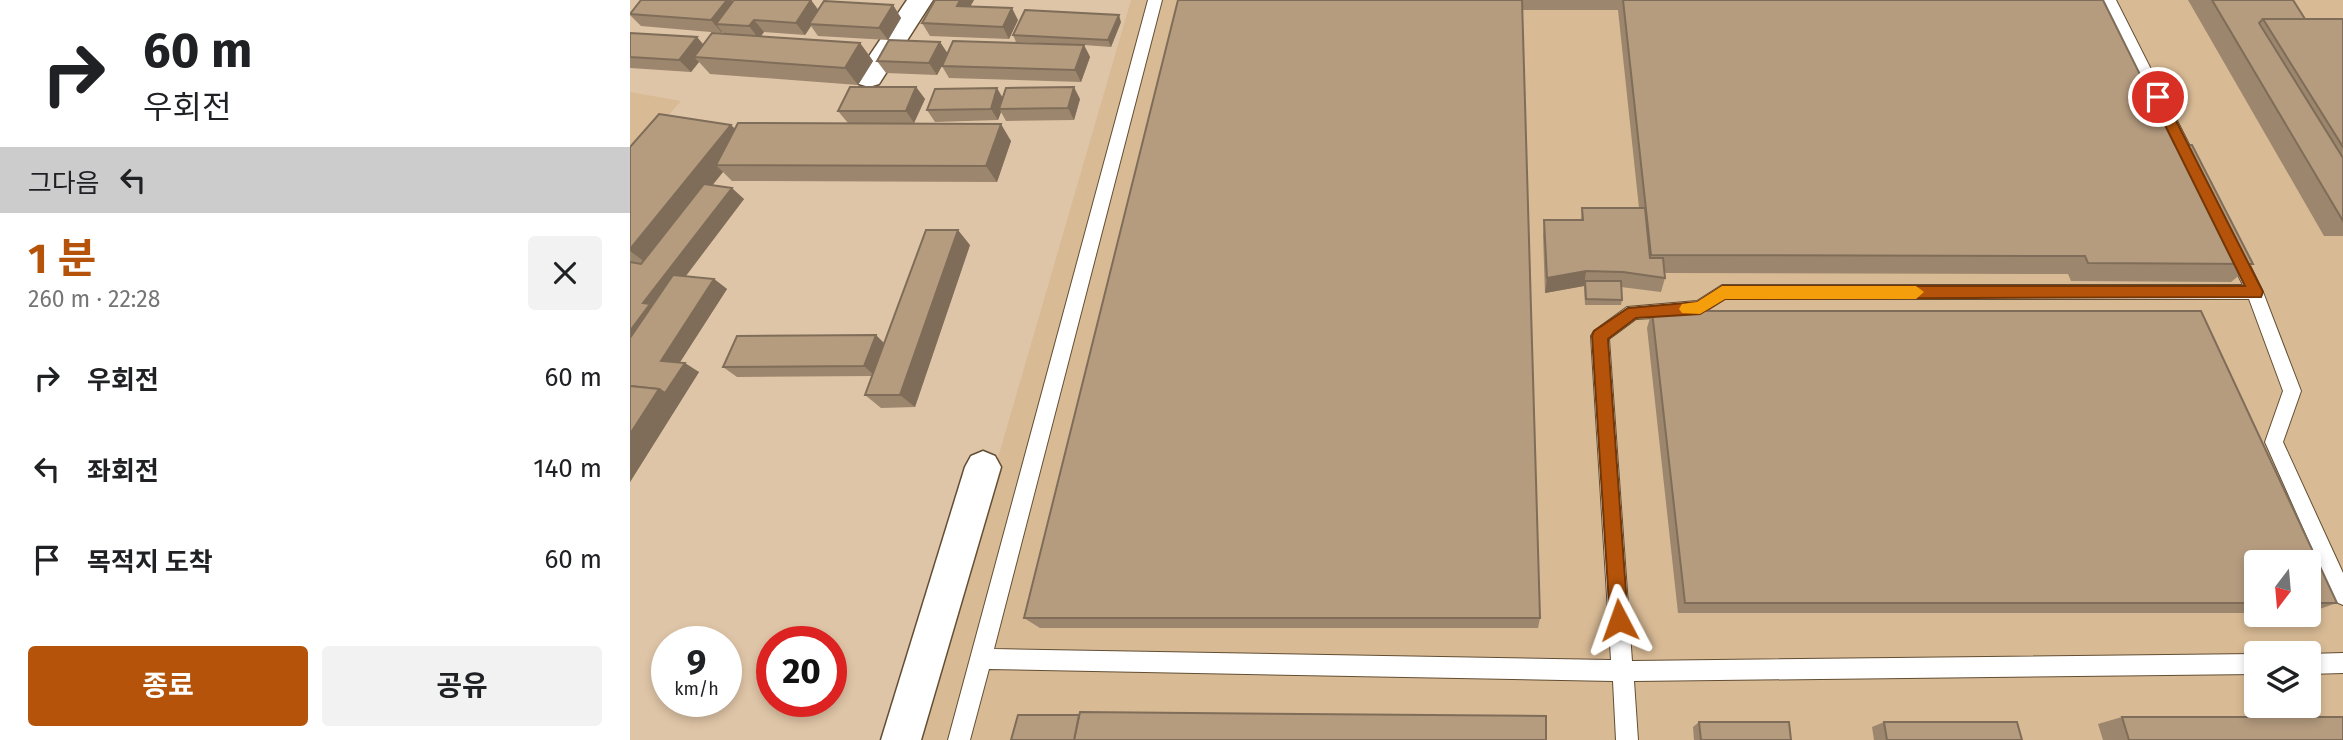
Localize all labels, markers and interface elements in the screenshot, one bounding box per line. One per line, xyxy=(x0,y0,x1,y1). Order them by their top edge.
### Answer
text: 60 m xyxy=(143,21,252,80)
icon: right xyxy=(28,28,119,119)
pin xyxy=(2128,67,2188,127)
icon: arrive xyxy=(2139,78,2177,116)
text: 우회전 xyxy=(143,88,231,126)
icon: left xyxy=(114,161,152,199)
text: 그다음 xyxy=(28,168,100,199)
text: 1 분 xyxy=(28,234,96,284)
button: close xyxy=(528,236,602,310)
text: 260 m · 22:28 xyxy=(28,285,160,313)
icon: right xyxy=(28,359,66,397)
text: 60 m xyxy=(544,362,602,393)
text: 우회전 xyxy=(87,365,159,396)
icon: left xyxy=(28,450,66,488)
text: 140 m xyxy=(533,453,602,484)
text: 좌회전 xyxy=(87,456,159,487)
icon: arrive xyxy=(28,541,66,579)
text: 60 m xyxy=(544,544,602,575)
text: 목적지 도착 xyxy=(87,547,213,578)
north arrow xyxy=(2244,550,2320,626)
map controls xyxy=(2244,550,2321,718)
position arrow xyxy=(1582,583,1656,657)
speed limit sign: 20 xyxy=(756,626,847,717)
text: 9 xyxy=(687,641,706,683)
button: layers xyxy=(2244,641,2321,718)
button: 종료 xyxy=(28,646,308,726)
button: 공유 xyxy=(322,646,602,726)
text: km/h xyxy=(674,678,719,700)

